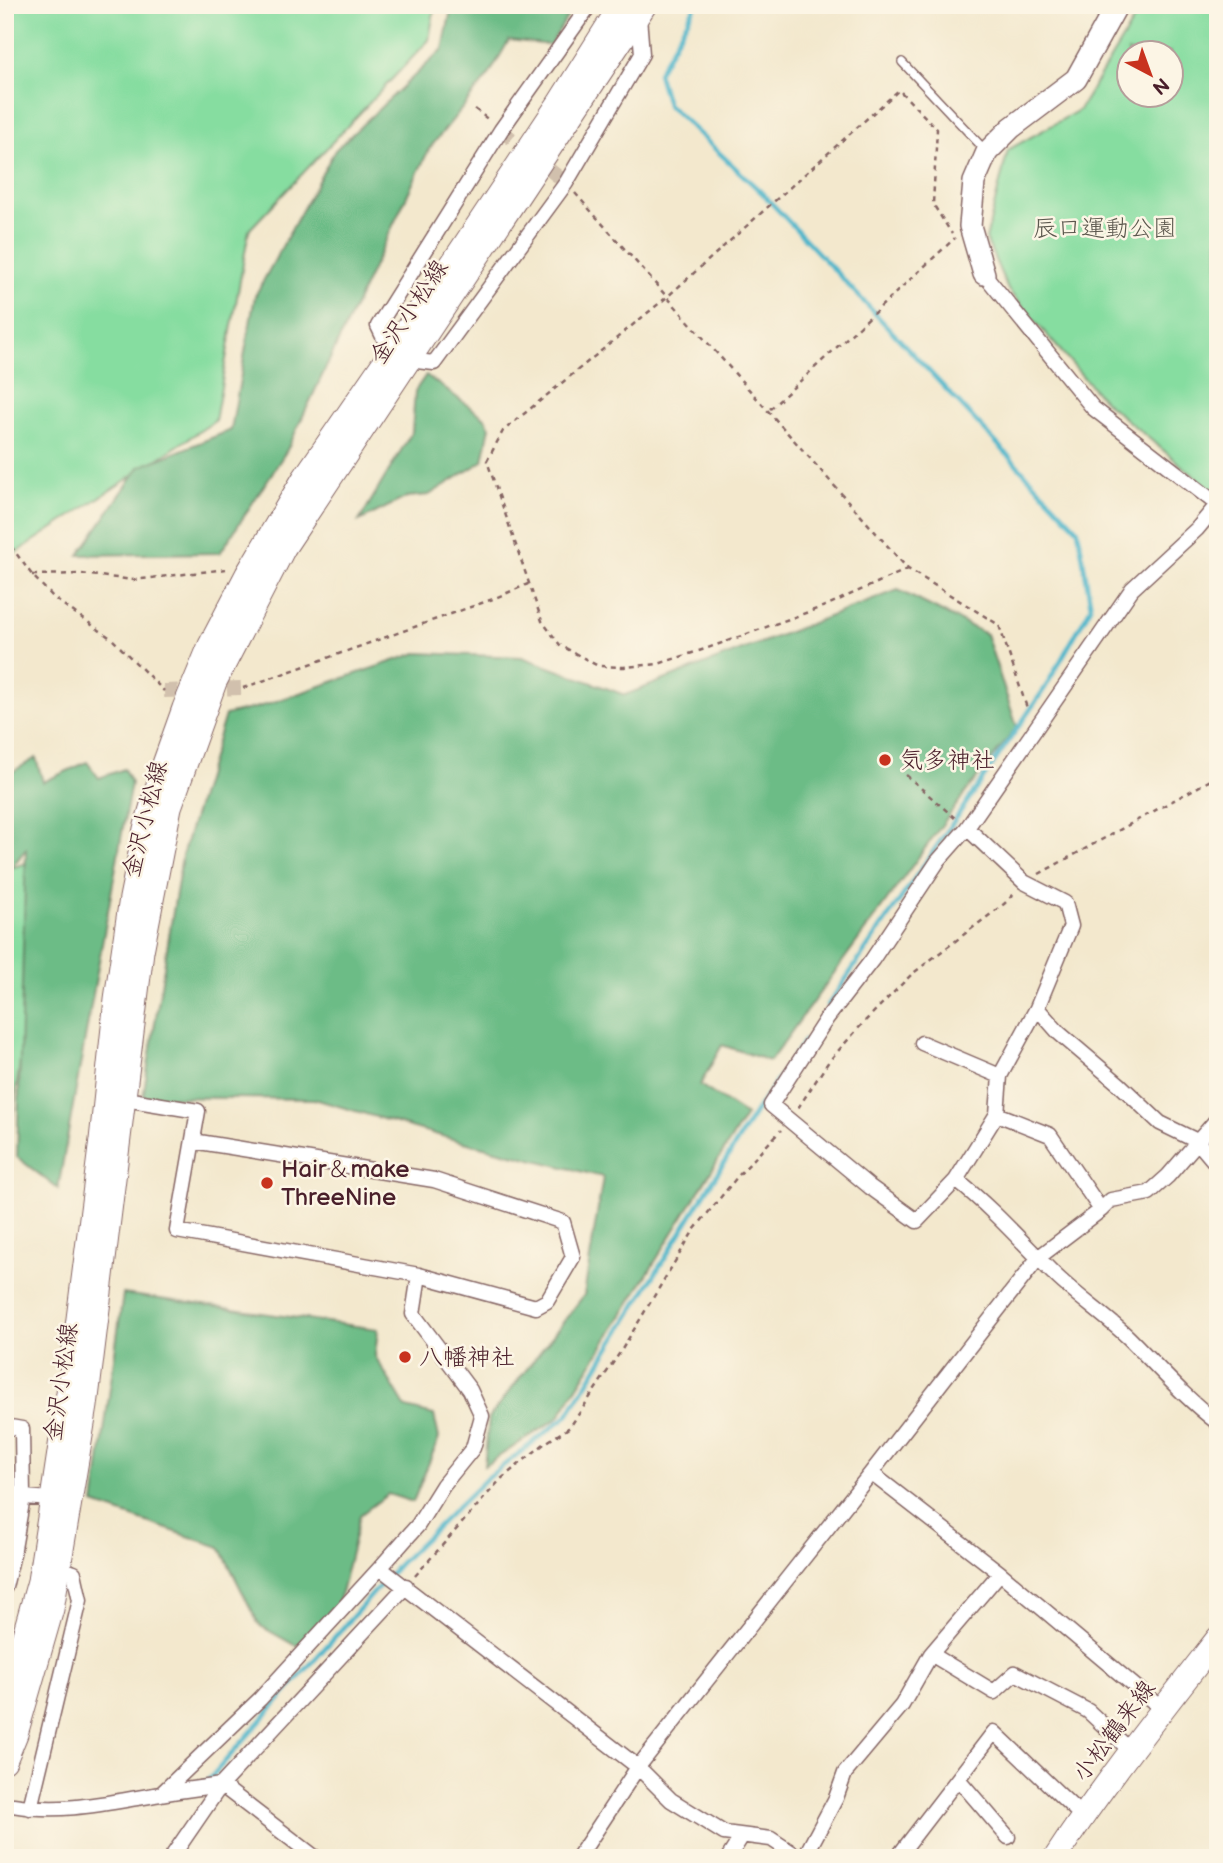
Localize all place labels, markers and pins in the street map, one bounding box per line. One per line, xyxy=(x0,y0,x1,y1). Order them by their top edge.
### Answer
place label: 気多神社 xyxy=(899,746,995,775)
marker: 気多神社 xyxy=(877,752,893,768)
place label: Hair＆make ThreeNine xyxy=(281,1155,409,1212)
marker: Hair＆make ThreeNine xyxy=(259,1175,275,1191)
place label: 八幡神社 xyxy=(419,1343,515,1372)
marker: 八幡神社 xyxy=(397,1349,413,1365)

